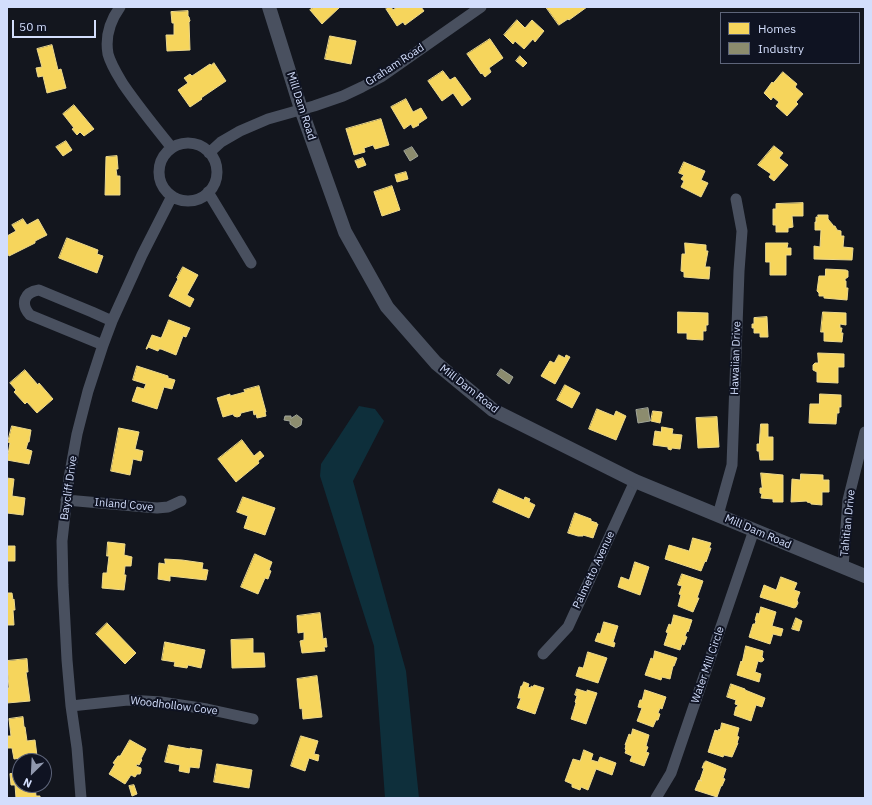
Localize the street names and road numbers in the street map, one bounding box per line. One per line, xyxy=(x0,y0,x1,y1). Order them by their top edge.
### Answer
street label: Graham Road xyxy=(363,41,427,89)
street label: Mill Dam Road xyxy=(284,70,318,142)
street label: Hawaiian Drive xyxy=(728,321,744,395)
street label: Mill Dam Road xyxy=(437,362,501,416)
street label: Baycliff Drive xyxy=(58,455,80,521)
street label: Tahitian Drive xyxy=(838,489,858,557)
street label: Inland Cove xyxy=(94,496,154,514)
street label: Mill Dam Road xyxy=(723,512,793,552)
street label: Palmetto Avenue xyxy=(570,529,618,611)
street label: Water Mill Circle xyxy=(689,625,727,705)
street label: Woodhollow Cove xyxy=(129,694,219,718)

